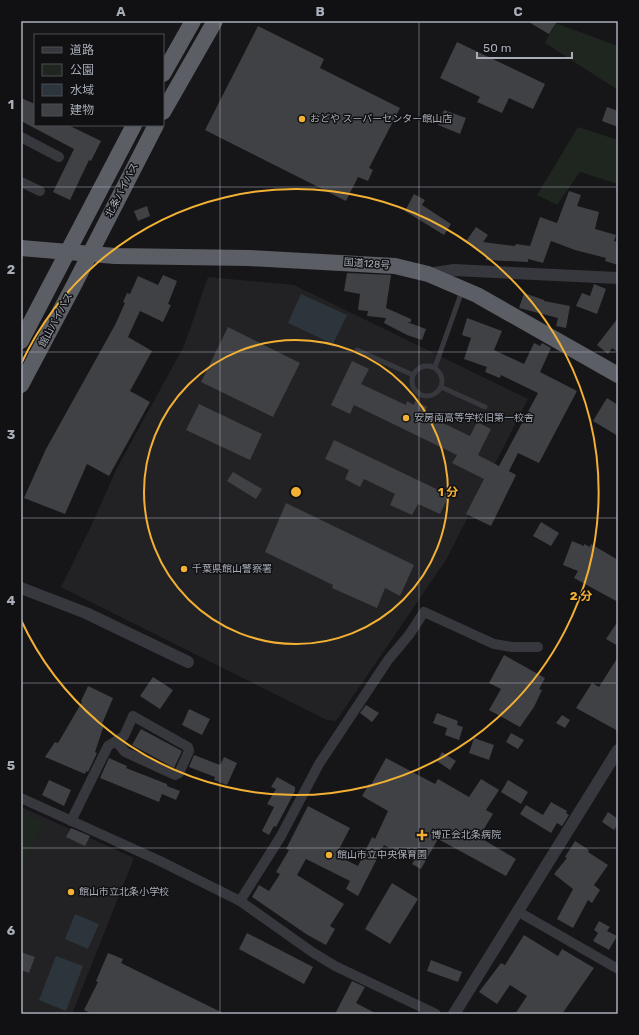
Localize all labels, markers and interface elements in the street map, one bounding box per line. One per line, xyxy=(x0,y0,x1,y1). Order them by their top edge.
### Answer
text: A xyxy=(116,4,126,19)
text: B xyxy=(315,4,325,19)
text: C xyxy=(513,4,523,19)
legend xyxy=(34,34,164,126)
scale bar xyxy=(477,34,572,60)
text: 50 m xyxy=(483,41,511,55)
text: 道路 xyxy=(70,43,94,57)
text: 公園 xyxy=(70,63,94,77)
text: 水域 xyxy=(70,83,94,97)
text: 1 xyxy=(8,97,14,112)
text: 建物 xyxy=(70,103,94,117)
place label: おどや スーパーセンター館山店 xyxy=(310,113,452,125)
marker: おどや スーパーセンター館山店 xyxy=(297,114,307,124)
street label: 北条バイパス xyxy=(103,161,141,219)
street label: 国道128号 xyxy=(343,256,391,272)
text: 2 xyxy=(7,262,15,277)
street label: 館山バイパス xyxy=(37,291,75,349)
place label: 安房南高等学校旧第一校舎 xyxy=(414,412,534,424)
marker: 安房南高等学校旧第一校舎 xyxy=(401,413,411,423)
text: 3 xyxy=(7,427,16,442)
centre of rings xyxy=(289,485,303,499)
text: 1 分 xyxy=(438,485,458,499)
place label: 千葉県館山警察署 xyxy=(192,563,272,575)
marker: 千葉県館山警察署 xyxy=(179,564,189,574)
text: 2 分 xyxy=(570,589,592,603)
text: 4 xyxy=(7,593,16,608)
text: 5 xyxy=(7,758,15,773)
marker: 博正会北条病院 xyxy=(416,829,428,841)
place label: 博正会北条病院 xyxy=(431,829,501,841)
place label: 館山市立中央保育園 xyxy=(337,849,427,861)
marker: 館山市立中央保育園 xyxy=(324,850,334,860)
place label: 館山市立北条小学校 xyxy=(79,886,169,898)
marker: 館山市立北条小学校 xyxy=(66,887,76,897)
text: 6 xyxy=(7,923,16,938)

